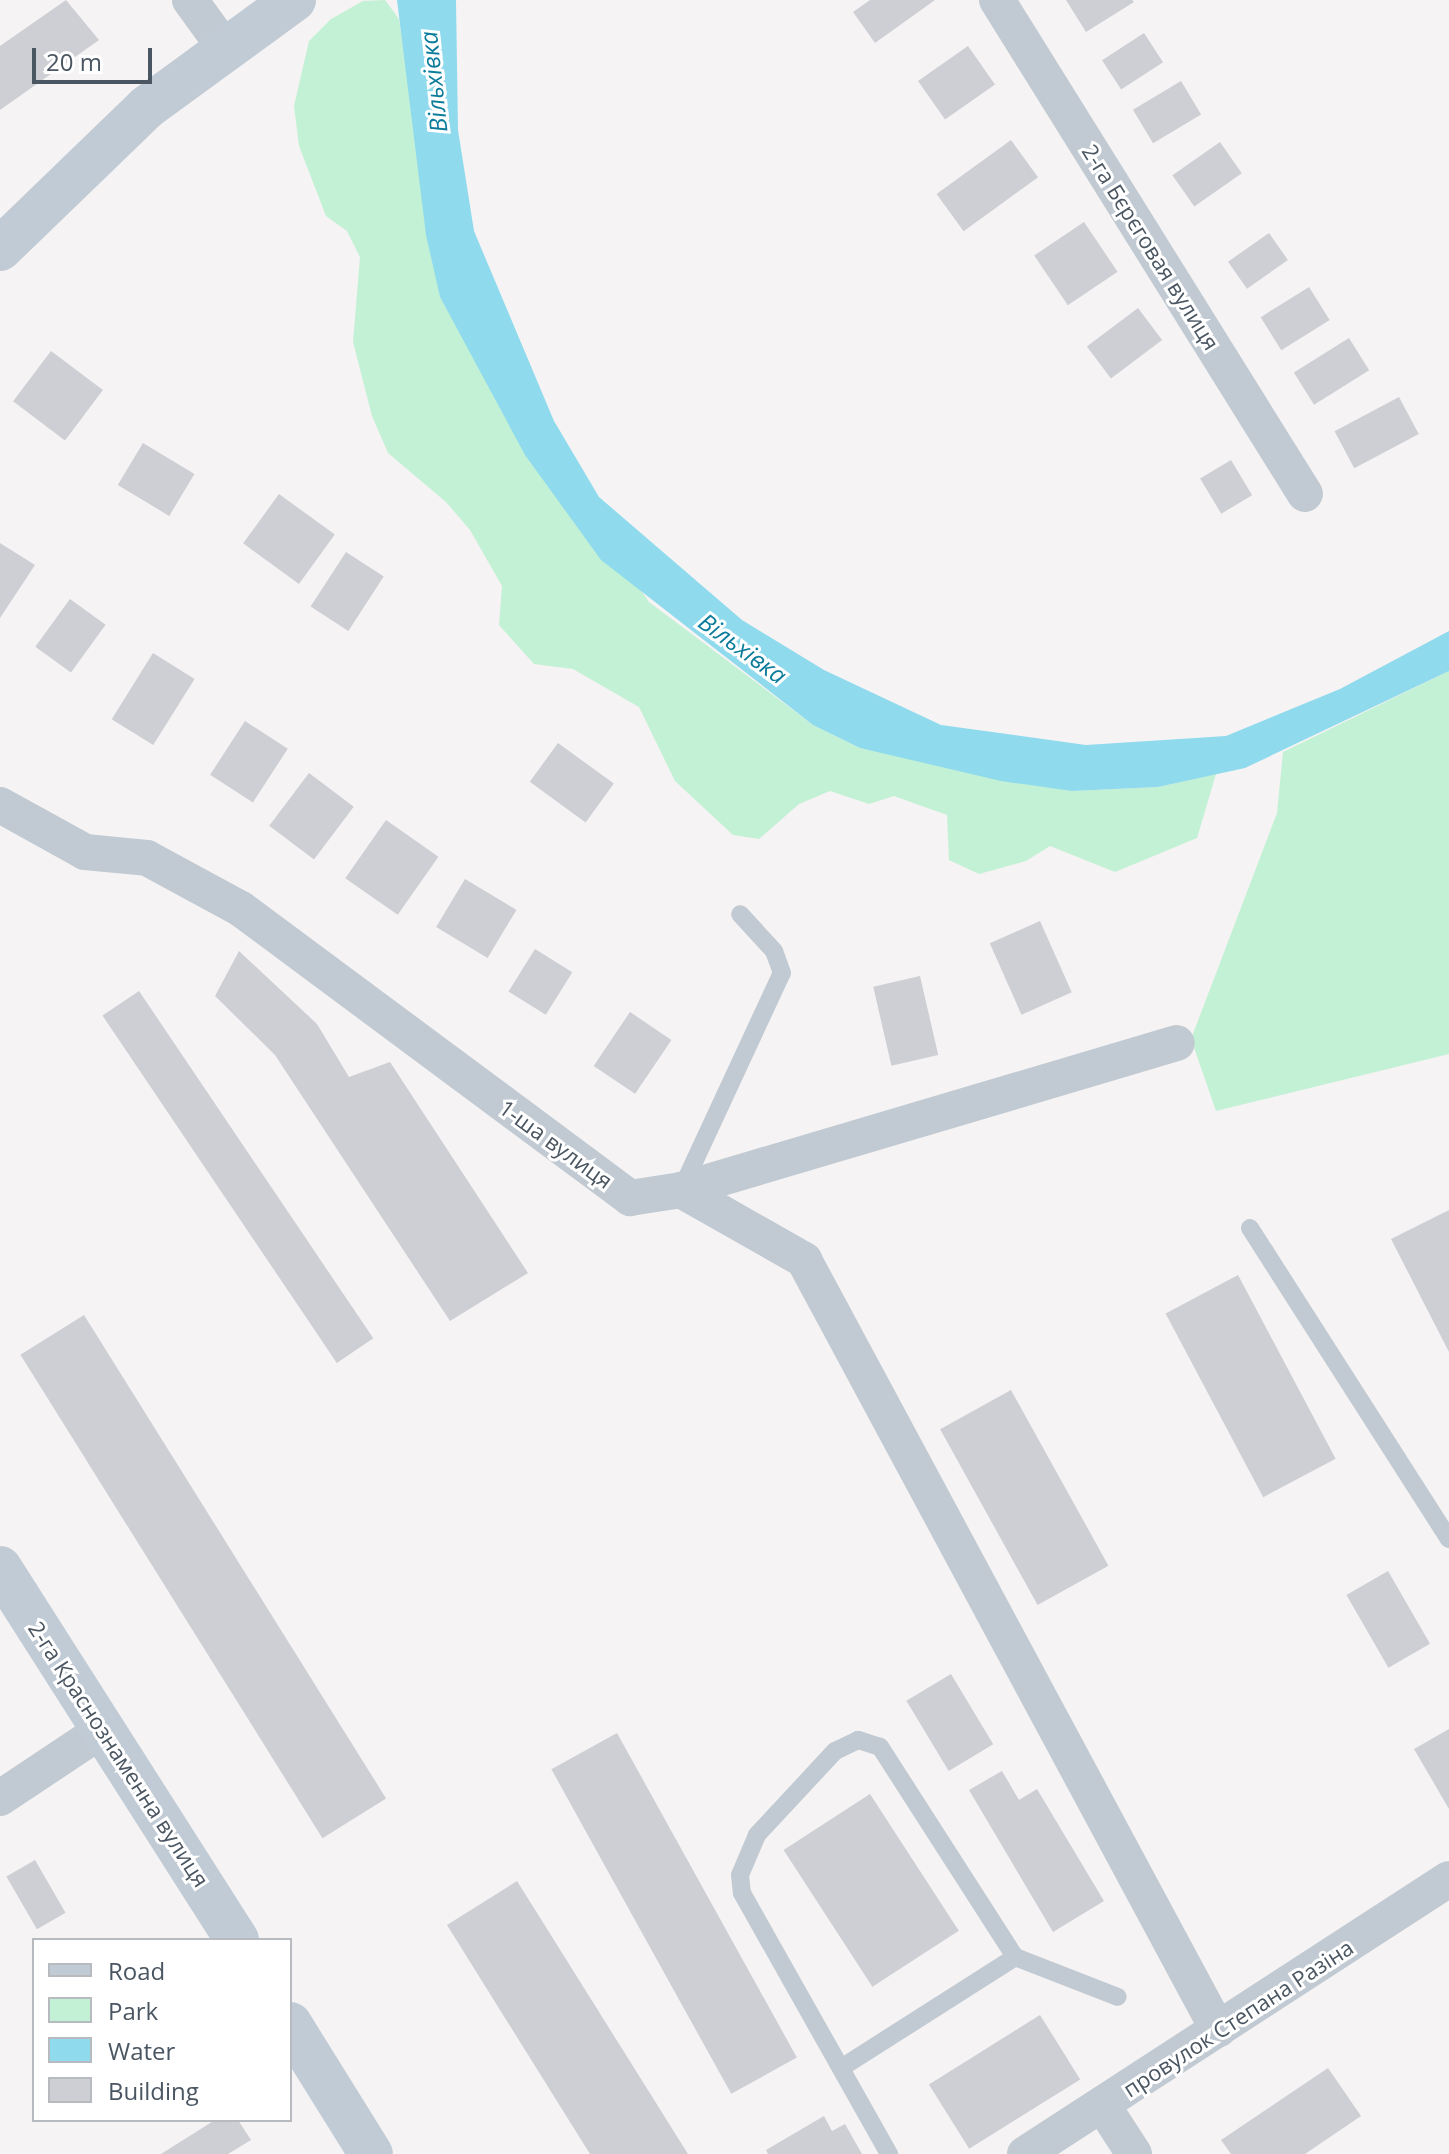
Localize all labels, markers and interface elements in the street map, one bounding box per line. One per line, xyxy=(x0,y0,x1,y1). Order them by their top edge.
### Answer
water label: Вільхівка xyxy=(413,30,453,134)
scale bar xyxy=(36,32,156,82)
text: 20 m xyxy=(46,45,102,78)
street label: 2-га Бєрєговая вулиця xyxy=(1077,139,1225,355)
water label: Вільхівка xyxy=(694,607,792,689)
street label: 1-ша вулиця xyxy=(494,1094,618,1194)
street label: 2-га Краснознаменна вулиця xyxy=(23,1616,215,1892)
street label: провулок Степана Разіна xyxy=(1118,1934,1358,2102)
legend xyxy=(32,1938,292,2122)
text: Road xyxy=(108,1954,165,1987)
text: Park xyxy=(108,1994,158,2027)
text: Water xyxy=(108,2034,175,2067)
text: Building xyxy=(108,2074,199,2107)

